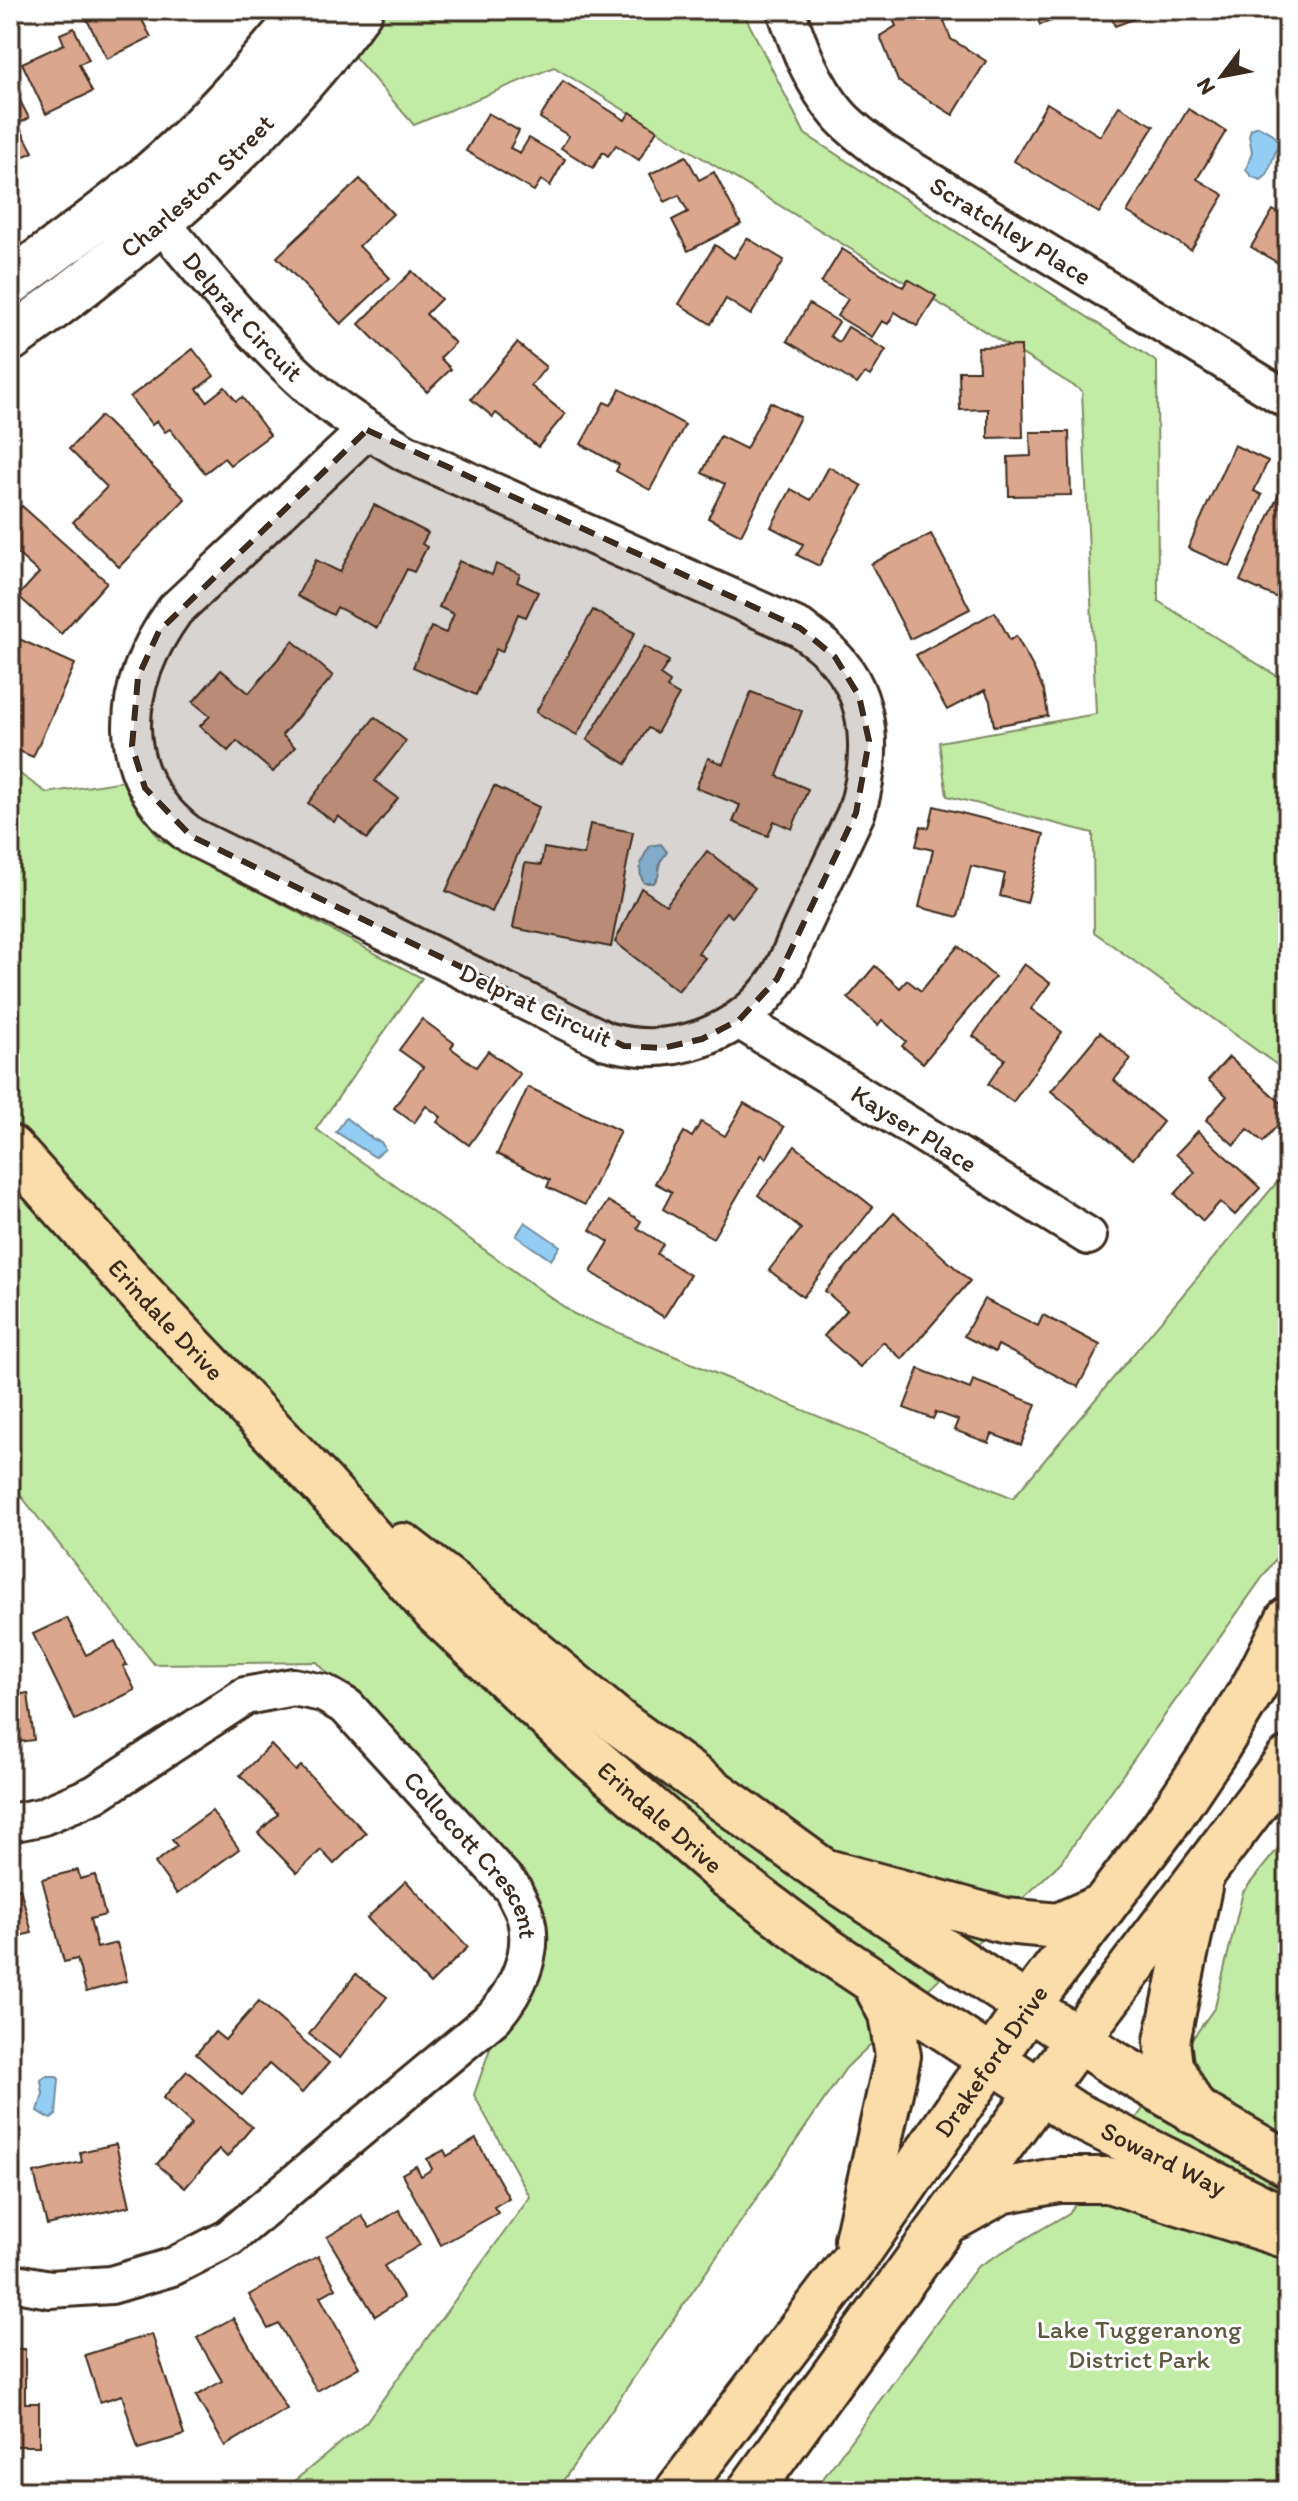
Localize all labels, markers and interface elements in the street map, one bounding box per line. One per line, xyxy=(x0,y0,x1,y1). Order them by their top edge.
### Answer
north arrow xyxy=(1182,36,1262,116)
text: N xyxy=(1190,73,1221,100)
street label: Charleston Street xyxy=(114,107,281,265)
street label: Scratchley Place xyxy=(924,169,1097,292)
street label: Delprat Circuit xyxy=(176,245,310,389)
street label: Delprat Circuit xyxy=(455,956,618,1054)
street label: Kayser Place xyxy=(845,1077,983,1179)
street label: Erindale Drive xyxy=(101,1252,231,1387)
street label: Erindale Drive xyxy=(591,1754,730,1880)
street label: Collocott Crescent xyxy=(397,1764,544,1940)
street label: Drakeford Drive xyxy=(927,1978,1055,2143)
street label: Soward Way xyxy=(1096,2114,1232,2204)
park label: Lake Tuggeranong District Park xyxy=(1037,2313,1242,2375)

